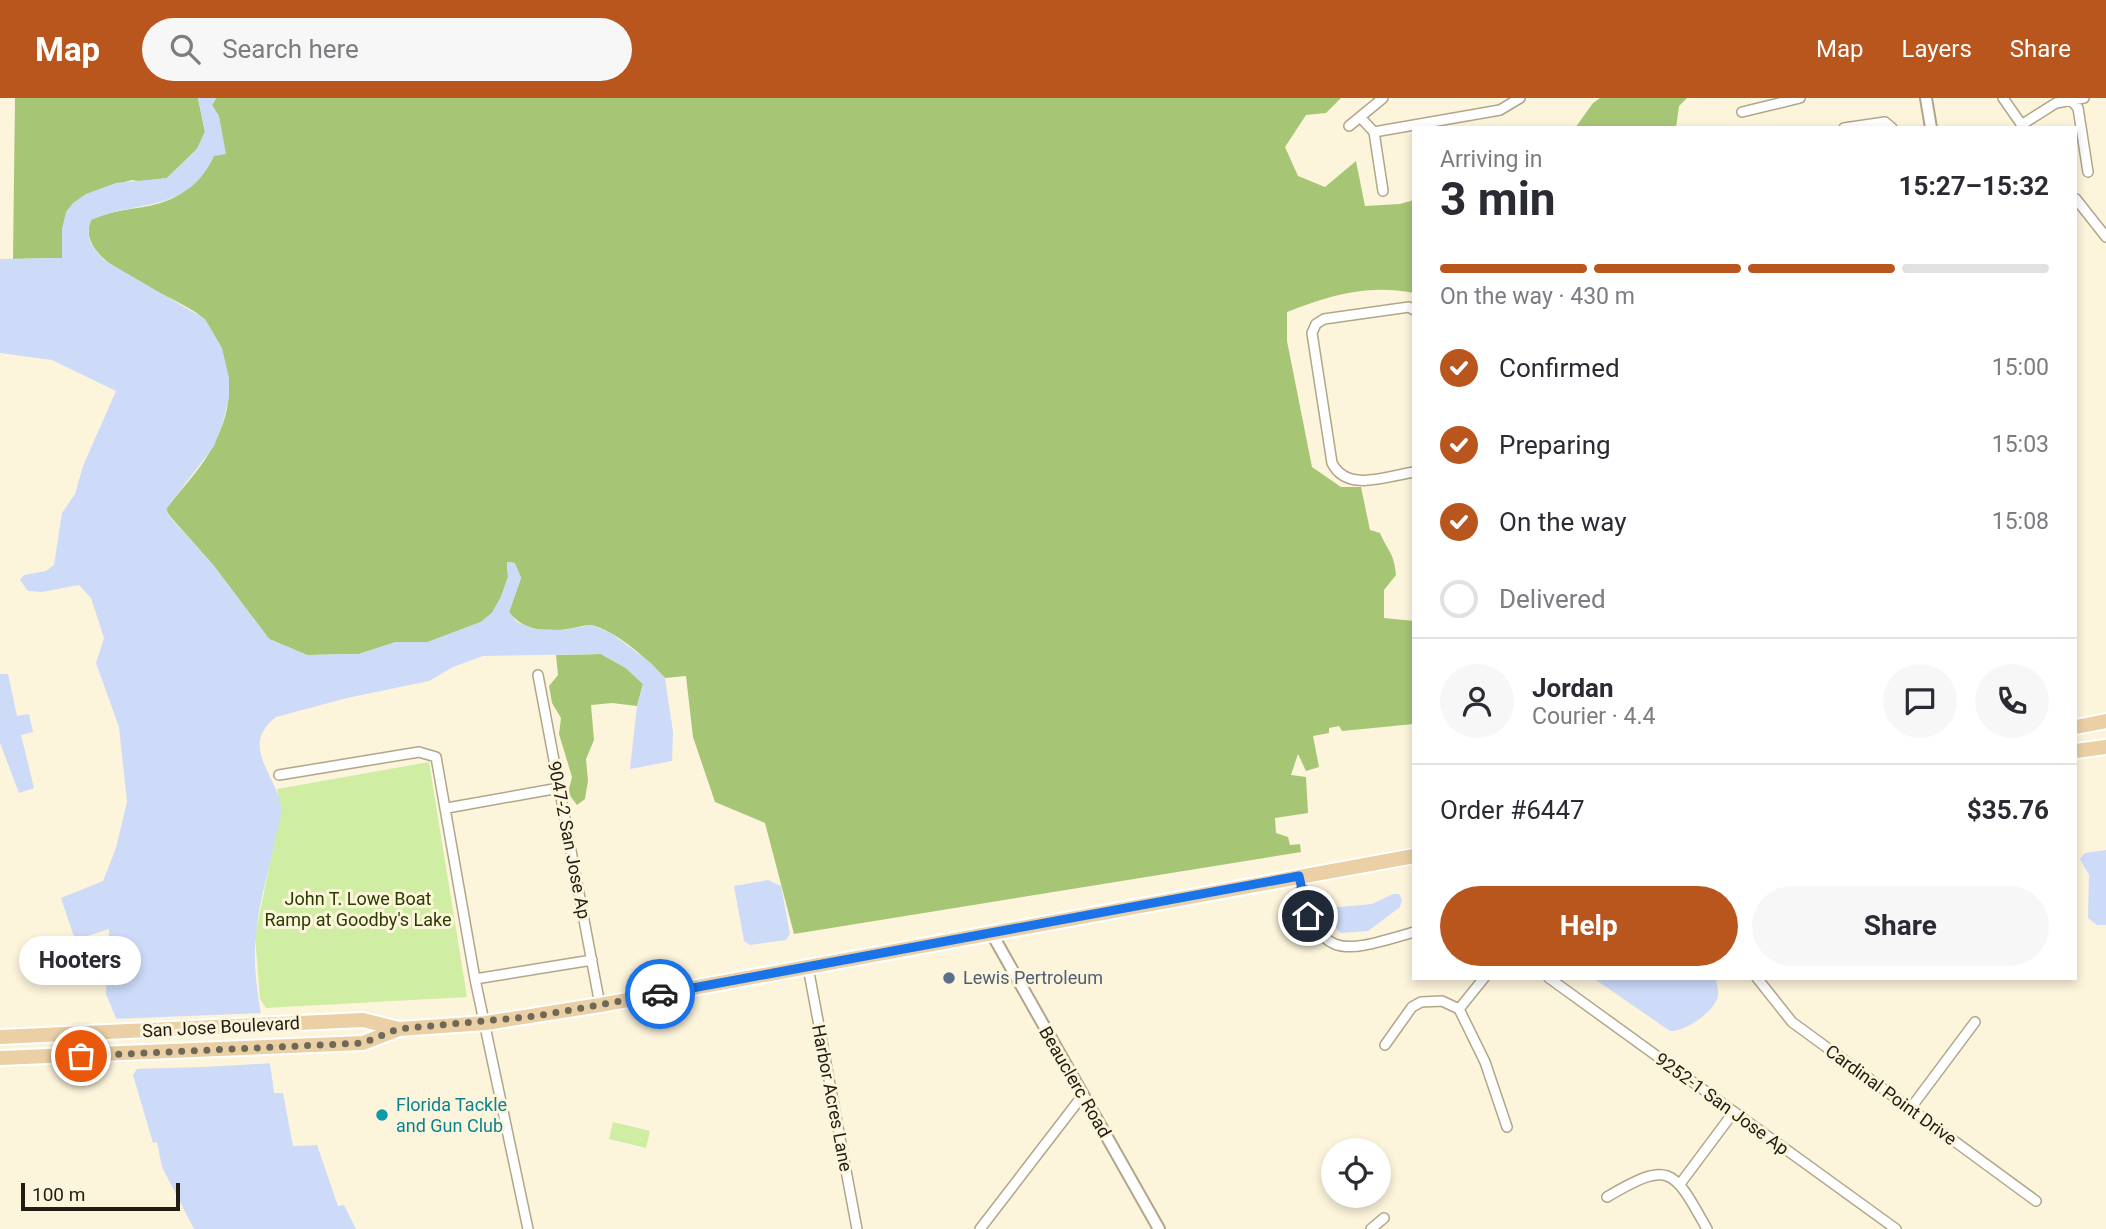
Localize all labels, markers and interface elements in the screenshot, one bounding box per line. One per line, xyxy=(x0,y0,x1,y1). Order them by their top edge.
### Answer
search box xyxy=(142,18,632,81)
text: Map xyxy=(35,30,100,69)
icon: search xyxy=(166,30,204,68)
text: Search here xyxy=(222,34,359,64)
text: Map xyxy=(1816,35,1864,63)
text: Layers xyxy=(1902,35,1972,63)
text: Share xyxy=(2010,35,2071,63)
text: Arriving in xyxy=(1440,146,1543,173)
text: 15:27–15:32 xyxy=(1899,171,2049,201)
text: 3 min xyxy=(1440,172,1556,226)
text: On the way · 430 m xyxy=(1440,283,1635,310)
icon: check xyxy=(1440,349,1478,387)
text: Confirmed xyxy=(1499,353,1620,383)
text: 15:00 xyxy=(1992,354,2049,381)
icon: check xyxy=(1440,426,1478,464)
text: Preparing xyxy=(1499,430,1611,460)
text: 15:03 xyxy=(1992,431,2049,458)
icon: check xyxy=(1440,503,1478,541)
text: On the way xyxy=(1499,507,1627,537)
text: 15:08 xyxy=(1992,508,2049,535)
text: Delivered xyxy=(1499,584,1606,614)
button: person xyxy=(1440,664,1514,738)
button: chat xyxy=(1883,664,1957,738)
button: phone xyxy=(1975,664,2049,738)
text: Jordan xyxy=(1532,673,1614,703)
text: Courier · 4.4 xyxy=(1532,703,1655,730)
street label: 9047-2 San Jose Ap xyxy=(544,759,595,921)
text: Order #6447 xyxy=(1440,795,1585,825)
text: $35.76 xyxy=(1967,795,2049,825)
pin xyxy=(1278,886,1338,946)
button: Help xyxy=(1440,886,1738,966)
button: Share xyxy=(1752,886,2049,966)
park label: John T. Lowe Boat Ramp at Goodby's Lake xyxy=(264,888,452,930)
icon: home xyxy=(1289,897,1327,935)
callout: Hooters xyxy=(20,937,142,986)
text: Hooters xyxy=(39,947,121,974)
courier xyxy=(625,959,695,1029)
place label: Lewis Pertroleum xyxy=(963,967,1103,988)
marker: Lewis Pertroleum xyxy=(941,970,957,986)
icon: car xyxy=(641,975,679,1013)
street label: San Jose Boulevard xyxy=(142,1012,300,1041)
street label: Beauclerc Road xyxy=(1035,1022,1116,1141)
street label: Harbor Acres Lane xyxy=(808,1023,857,1173)
pin xyxy=(51,1026,111,1086)
icon: bag xyxy=(62,1037,100,1075)
street label: Cardinal Point Drive xyxy=(1822,1040,1961,1149)
street label: 9252-1 San Jose Ap xyxy=(1651,1048,1793,1159)
place label: Florida Tackle and Gun Club xyxy=(396,1094,507,1136)
marker: Florida Tackle and Gun Club xyxy=(374,1107,390,1123)
map controls xyxy=(1321,1138,1391,1208)
button: locate xyxy=(1321,1138,1391,1208)
scale bar xyxy=(21,1180,180,1212)
text: 100 m xyxy=(32,1183,85,1206)

